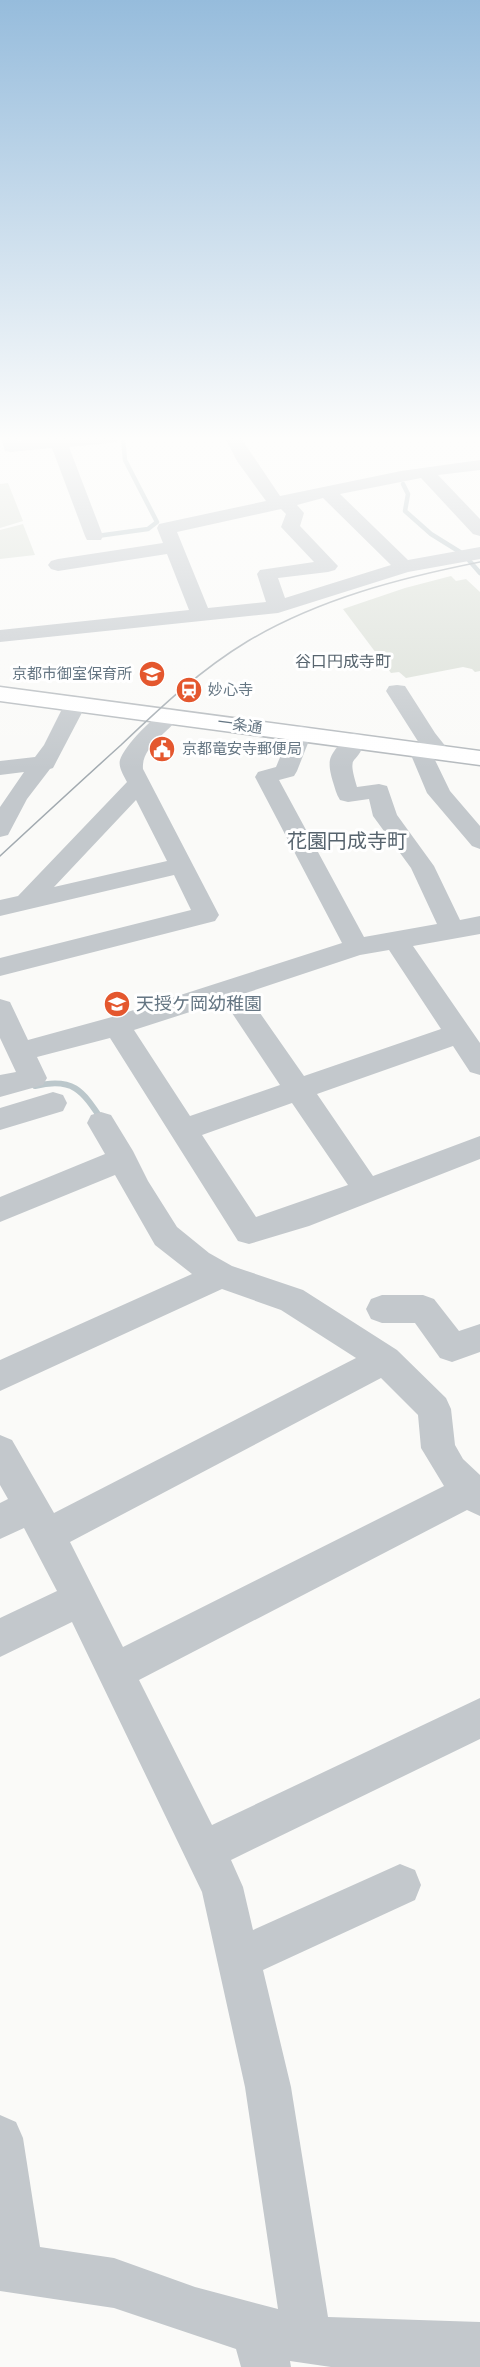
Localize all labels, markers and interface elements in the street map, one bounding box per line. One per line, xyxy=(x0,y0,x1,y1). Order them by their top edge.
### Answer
district label: 谷口円成寺町 xyxy=(295,652,391,671)
school or university icon: 京都市御室保育所 xyxy=(137,659,167,689)
place label: 京都市御室保育所 xyxy=(12,665,132,683)
station icon: 妙心寺 xyxy=(174,675,204,705)
place label: 妙心寺 xyxy=(208,681,253,699)
street label: 一条通 xyxy=(216,713,264,737)
public building icon: 京都竜安寺郵便局 xyxy=(147,734,177,764)
place label: 京都竜安寺郵便局 xyxy=(182,740,302,758)
district label: 花園円成寺町 xyxy=(287,829,407,853)
school or university icon: 天授ケ岡幼稚園 xyxy=(102,989,132,1019)
place label: 天授ケ岡幼稚園 xyxy=(136,993,262,1015)

